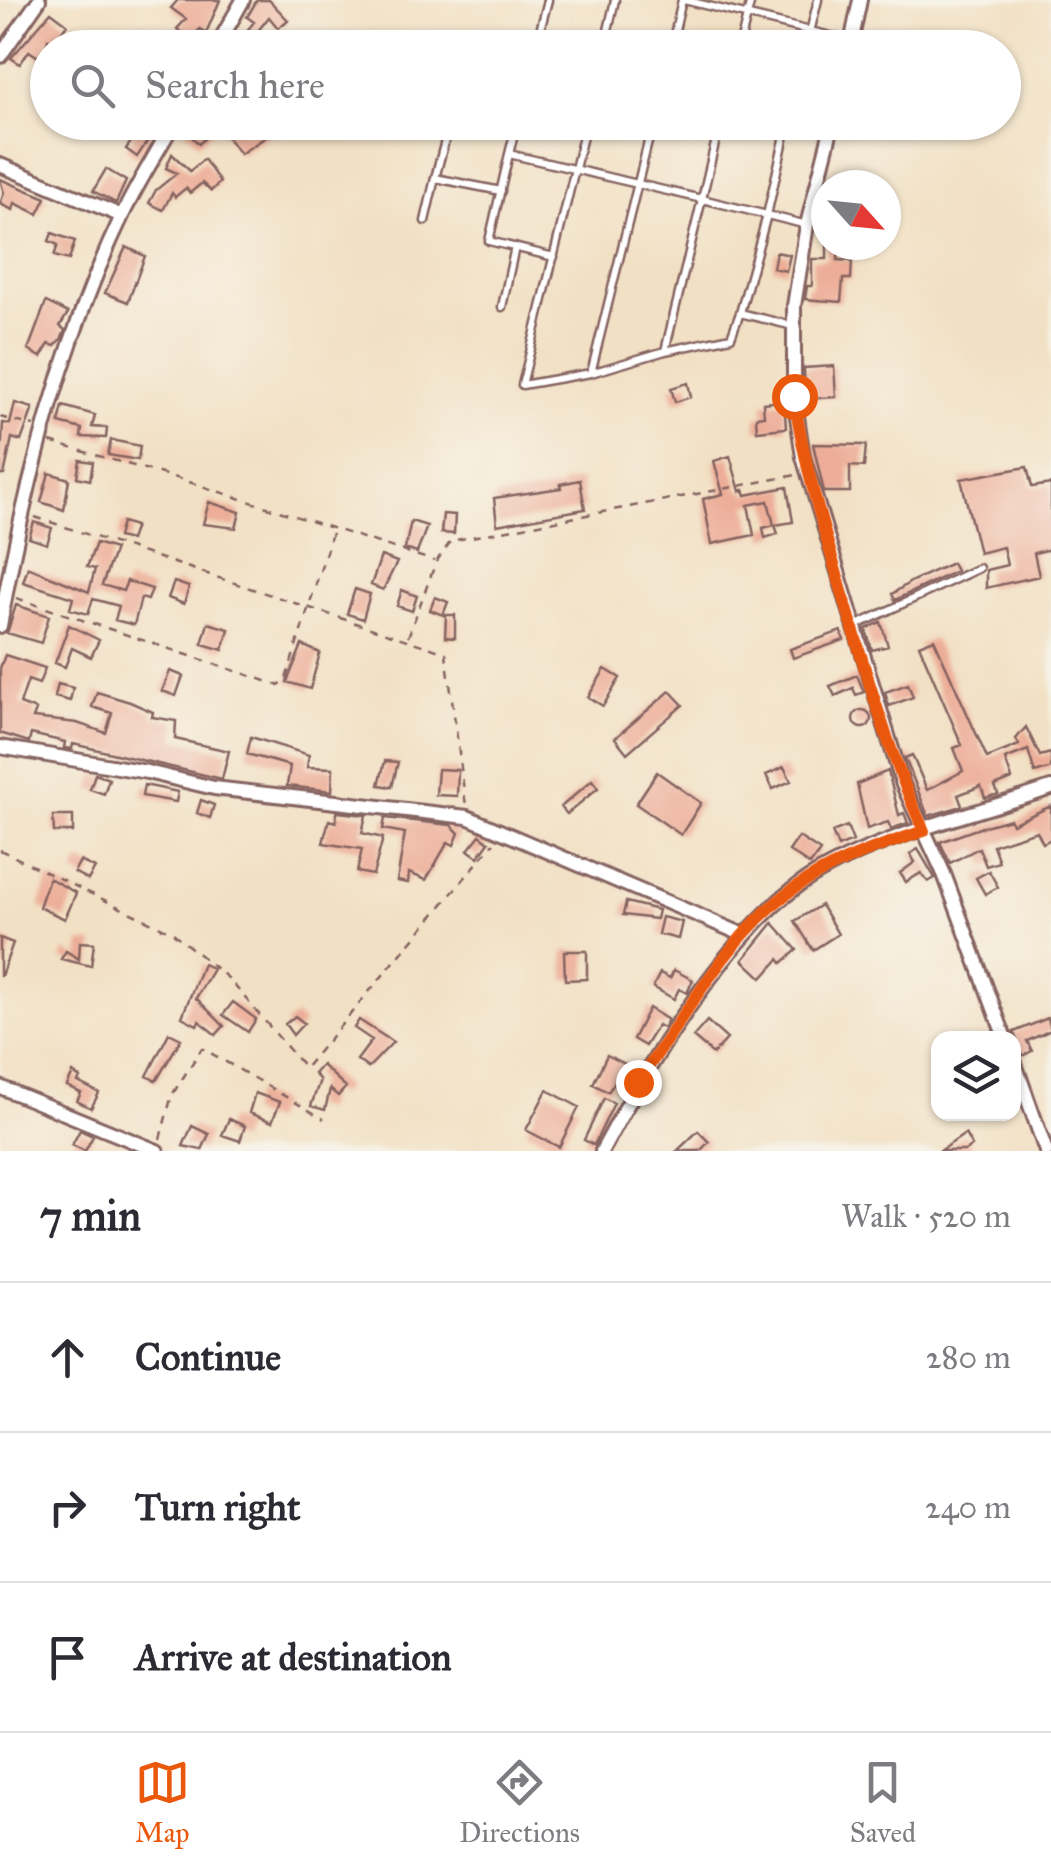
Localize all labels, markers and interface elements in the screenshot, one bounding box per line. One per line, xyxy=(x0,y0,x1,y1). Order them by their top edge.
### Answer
search box xyxy=(30,30,1021,140)
icon: search xyxy=(65,58,120,113)
text: Search here xyxy=(145,62,325,108)
north arrow xyxy=(811,170,901,260)
route start xyxy=(772,374,818,420)
map controls xyxy=(931,1031,1021,1121)
button: layers xyxy=(931,1031,1021,1121)
route end xyxy=(616,1060,662,1106)
text: 7 min xyxy=(40,1190,141,1242)
text: Walk · 520 m xyxy=(841,1197,1011,1236)
icon: ahead xyxy=(40,1330,95,1385)
text: Continue xyxy=(135,1334,281,1380)
text: 280 m xyxy=(926,1338,1011,1377)
icon: right xyxy=(40,1480,95,1535)
text: Turn right xyxy=(135,1484,301,1530)
text: 240 m xyxy=(925,1488,1011,1527)
icon: arrive xyxy=(40,1630,95,1685)
text: Arrive at destination xyxy=(135,1634,452,1680)
tab: Map xyxy=(135,1755,190,1850)
tab: Directions xyxy=(459,1755,580,1850)
tab: Saved xyxy=(850,1755,916,1850)

